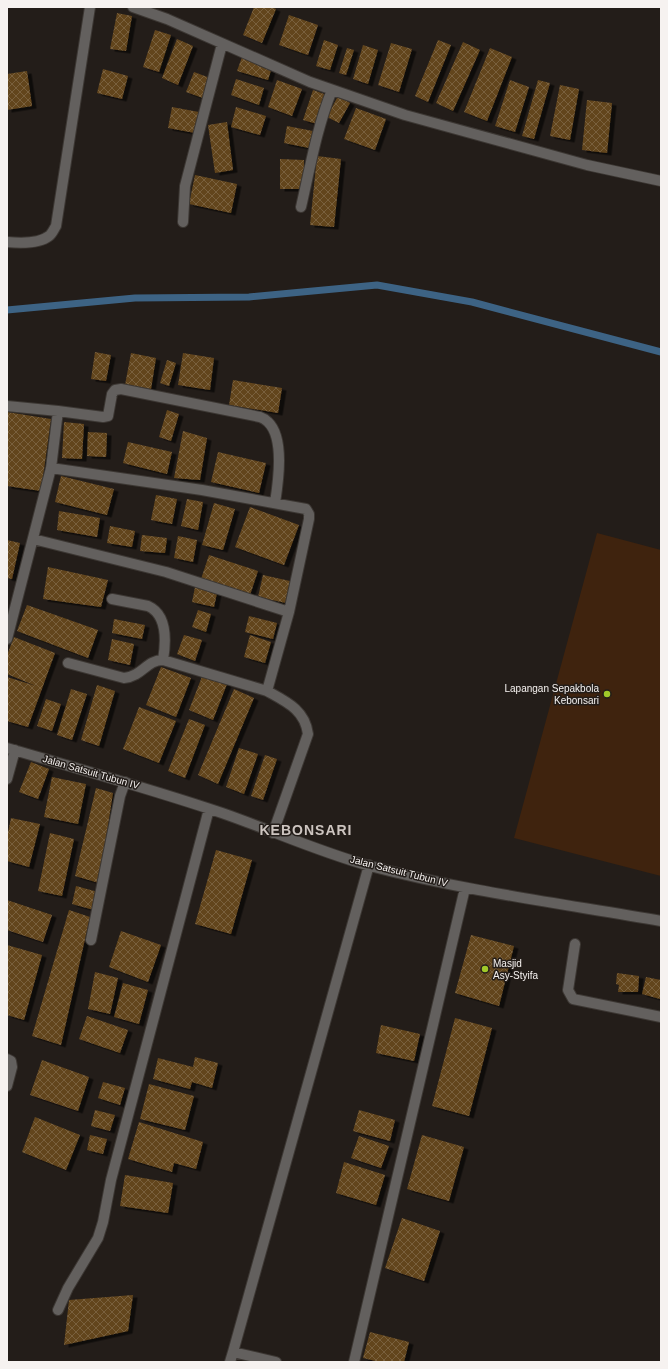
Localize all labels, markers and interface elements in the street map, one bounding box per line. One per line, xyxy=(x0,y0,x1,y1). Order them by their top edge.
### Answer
place label: Lapangan Sepakbola Kebonsari xyxy=(504,683,599,706)
marker: Lapangan Sepakbola Kebonsari xyxy=(602,689,612,699)
street label: Jalan Satsuit Tubun IV xyxy=(41,753,141,791)
district label: KEBONSARI xyxy=(259,822,353,838)
street label: Jalan Satsuit Tubun IV xyxy=(349,854,449,889)
place label: Masjid Asy-Styifa xyxy=(493,958,538,981)
marker: Masjid Asy-Styifa xyxy=(480,964,490,974)

